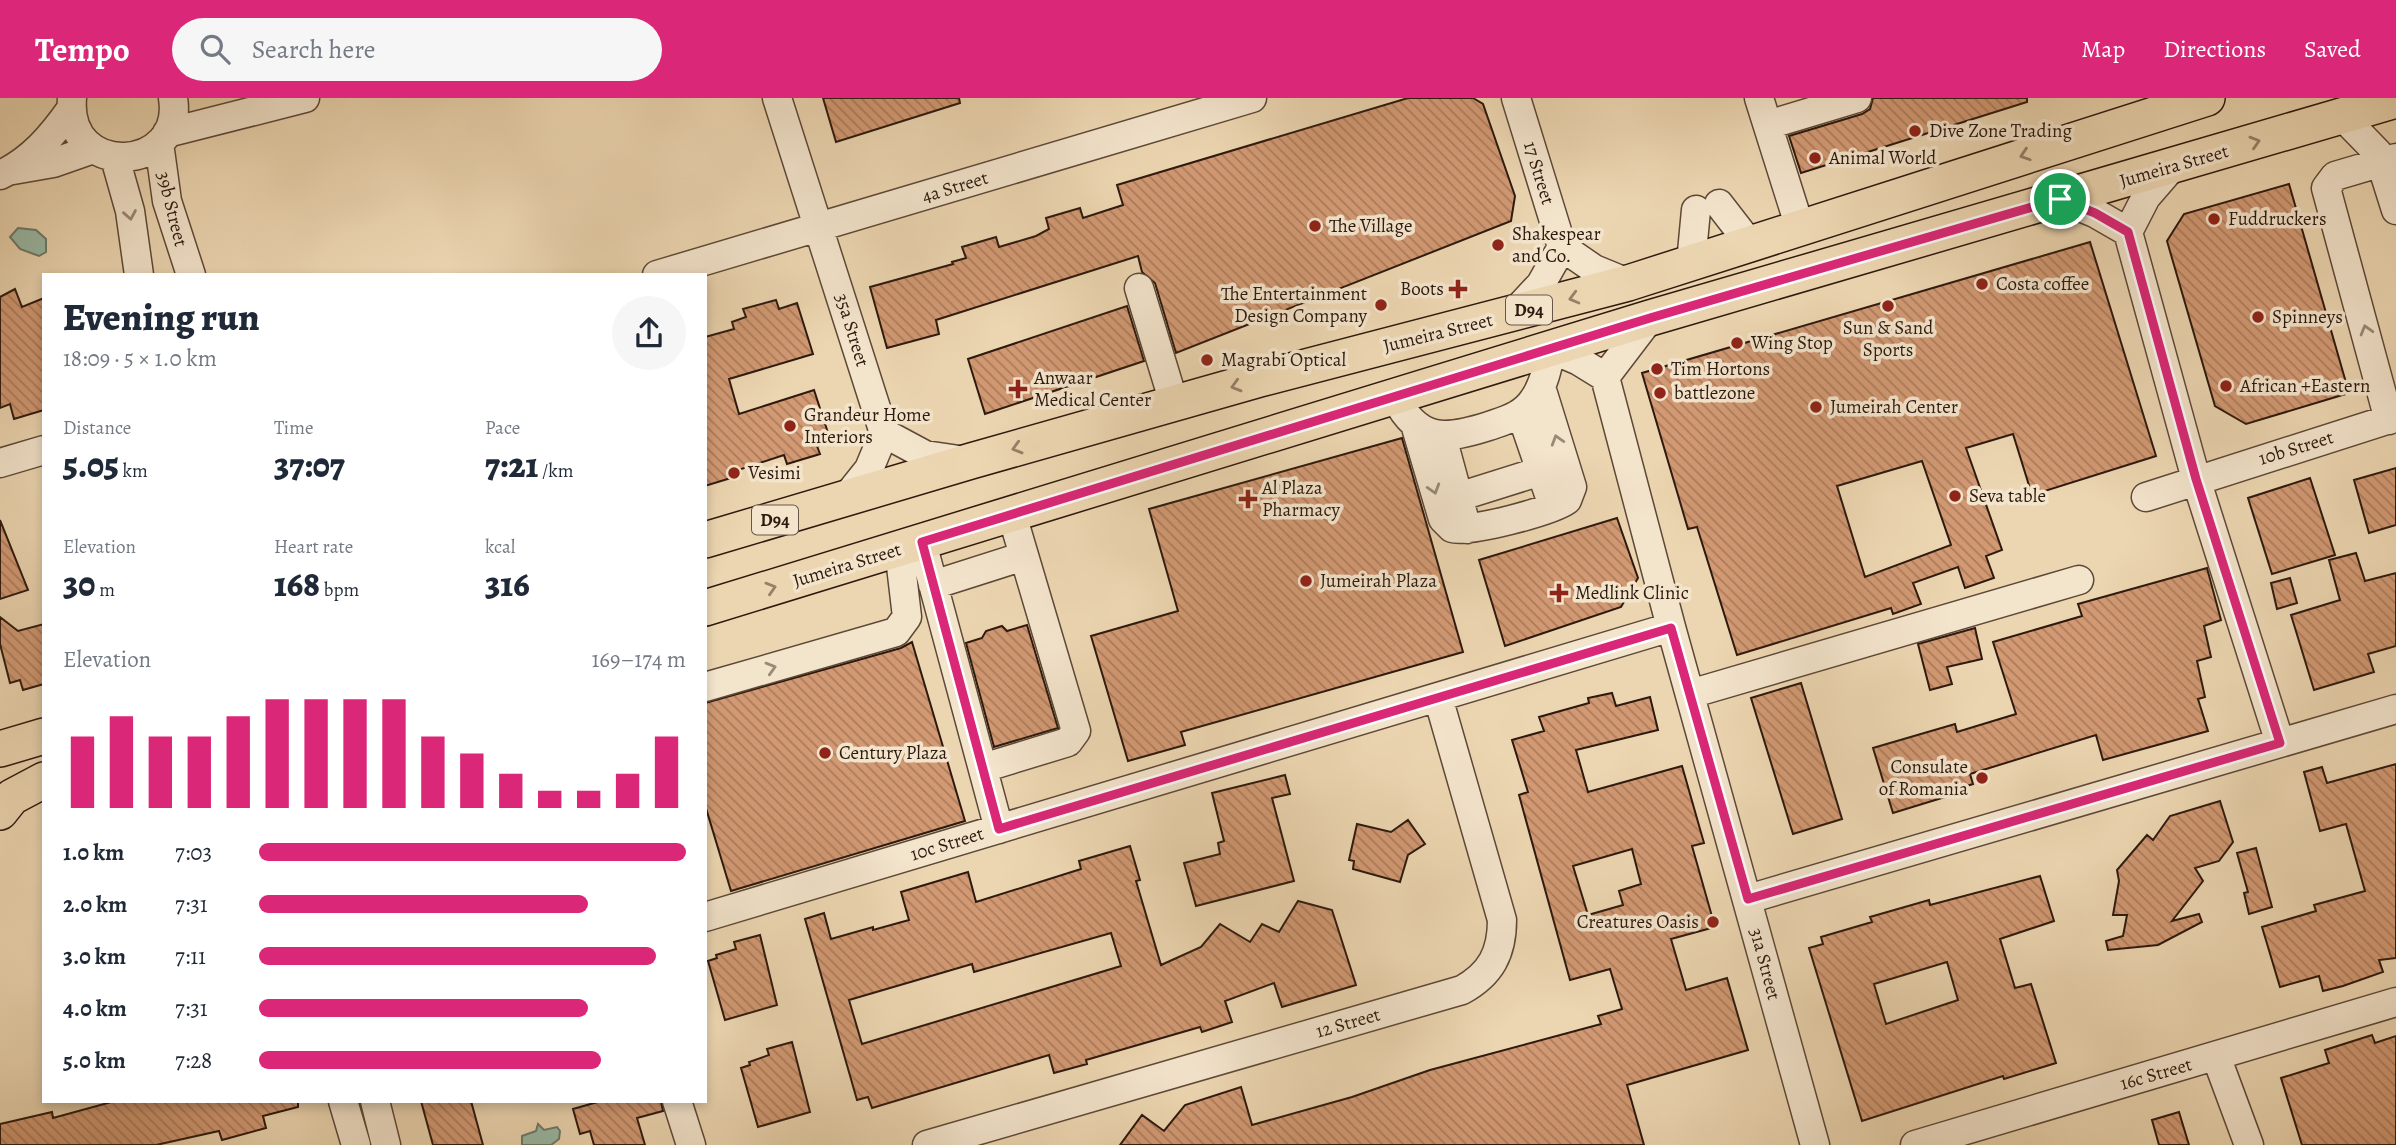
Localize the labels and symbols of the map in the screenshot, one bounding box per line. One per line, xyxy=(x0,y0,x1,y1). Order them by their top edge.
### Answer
place label: Dive Zone Trading xyxy=(1929,118,2072,144)
marker: Dive Zone Trading xyxy=(1907,123,1923,139)
one-way arrow xyxy=(2249,135,2261,150)
street label: 17 Street xyxy=(1517,138,1561,208)
street label: Jumeira Street xyxy=(2117,138,2231,194)
place label: Animal World xyxy=(1828,145,1937,171)
one-way arrow xyxy=(2019,147,2031,162)
marker: Animal World xyxy=(1807,150,1823,166)
street label: 4a Street xyxy=(919,165,991,209)
street label: 39b Street xyxy=(150,169,194,249)
pin xyxy=(2030,169,2090,229)
place label: Fuddruckers xyxy=(2228,206,2327,232)
one-way arrow xyxy=(122,209,137,221)
marker: Fuddruckers xyxy=(2206,211,2222,227)
place label: The Village xyxy=(1329,213,1412,239)
marker: The Village xyxy=(1307,218,1323,234)
place label: Shakespear and Co. xyxy=(1512,221,1601,269)
marker: Shakespear and Co. xyxy=(1490,237,1506,253)
place label: Costa coffee xyxy=(1996,271,2089,297)
place label: Boots xyxy=(1400,276,1444,302)
marker: Costa coffee xyxy=(1974,276,1990,292)
place label: The Entertainment Design Company xyxy=(1221,281,1368,329)
marker: Boots xyxy=(1450,281,1466,297)
street label: 35a Street xyxy=(829,290,875,370)
one-way arrow xyxy=(1569,290,1581,304)
road number: D94 xyxy=(1506,295,1552,324)
marker: The Entertainment Design Company xyxy=(1373,297,1389,313)
marker: Sun & Sand Sports xyxy=(1880,298,1896,314)
place label: Spinneys xyxy=(2272,304,2343,330)
street label: Jumeira Street xyxy=(1381,307,1495,359)
marker: Spinneys xyxy=(2250,309,2266,325)
place label: Sun & Sand Sports xyxy=(1843,315,1934,363)
one-way arrow xyxy=(2359,324,2374,336)
place label: Wing Stop xyxy=(1750,330,1833,356)
marker: Wing Stop xyxy=(1729,335,1745,351)
place label: Magrabi Optical xyxy=(1221,347,1347,373)
marker: Magrabi Optical xyxy=(1199,352,1215,368)
place label: Tim Hortons xyxy=(1671,356,1770,382)
marker: Tim Hortons xyxy=(1649,361,1665,377)
place label: Anwaar Medical Center xyxy=(1033,365,1151,413)
place label: African +Eastern xyxy=(2239,373,2370,399)
one-way arrow xyxy=(1230,378,1242,392)
marker: African +Eastern xyxy=(2218,378,2234,394)
marker: Anwaar Medical Center xyxy=(1008,379,1028,399)
place label: battlezone xyxy=(1674,380,1755,406)
marker: battlezone xyxy=(1652,385,1668,401)
place label: Jumeirah Center xyxy=(1830,394,1958,420)
marker: Jumeirah Center xyxy=(1808,399,1824,415)
place label: Grandeur Home Interiors xyxy=(804,402,930,450)
marker: Grandeur Home Interiors xyxy=(782,418,798,434)
street label: 10b Street xyxy=(2255,424,2337,472)
one-way arrow xyxy=(1551,434,1565,447)
one-way arrow xyxy=(1011,439,1023,454)
place label: Vesimi xyxy=(747,460,801,486)
marker: Vesimi xyxy=(726,465,742,481)
place label: Al Plaza Pharmacy xyxy=(1261,475,1340,523)
one-way arrow xyxy=(1426,483,1441,495)
place label: Seva table xyxy=(1969,483,2046,509)
marker: Seva table xyxy=(1947,488,1963,504)
marker: Al Plaza Pharmacy xyxy=(1240,491,1256,507)
road number: D94 xyxy=(752,506,798,534)
street label: Jumeira Street xyxy=(790,536,904,594)
place label: Jumeirah Plaza xyxy=(1320,568,1437,594)
marker: Jumeirah Plaza xyxy=(1298,573,1314,589)
place label: Medlink Clinic xyxy=(1575,580,1689,606)
one-way arrow xyxy=(764,582,776,597)
marker: Medlink Clinic xyxy=(1549,583,1569,603)
one-way arrow xyxy=(765,662,777,676)
place label: Century Plaza xyxy=(839,740,947,766)
marker: Century Plaza xyxy=(817,745,833,761)
place label: Consulate of Romania xyxy=(1879,754,1968,802)
marker: Consulate of Romania xyxy=(1974,770,1990,786)
street label: 10c Street xyxy=(907,821,987,867)
place label: Creatures Oasis xyxy=(1577,909,1699,935)
marker: Creatures Oasis xyxy=(1705,914,1721,930)
street label: 31a Street xyxy=(1743,925,1787,1003)
street label: 12 Street xyxy=(1313,1001,1383,1045)
street label: 16c Street xyxy=(2117,1051,2195,1097)

